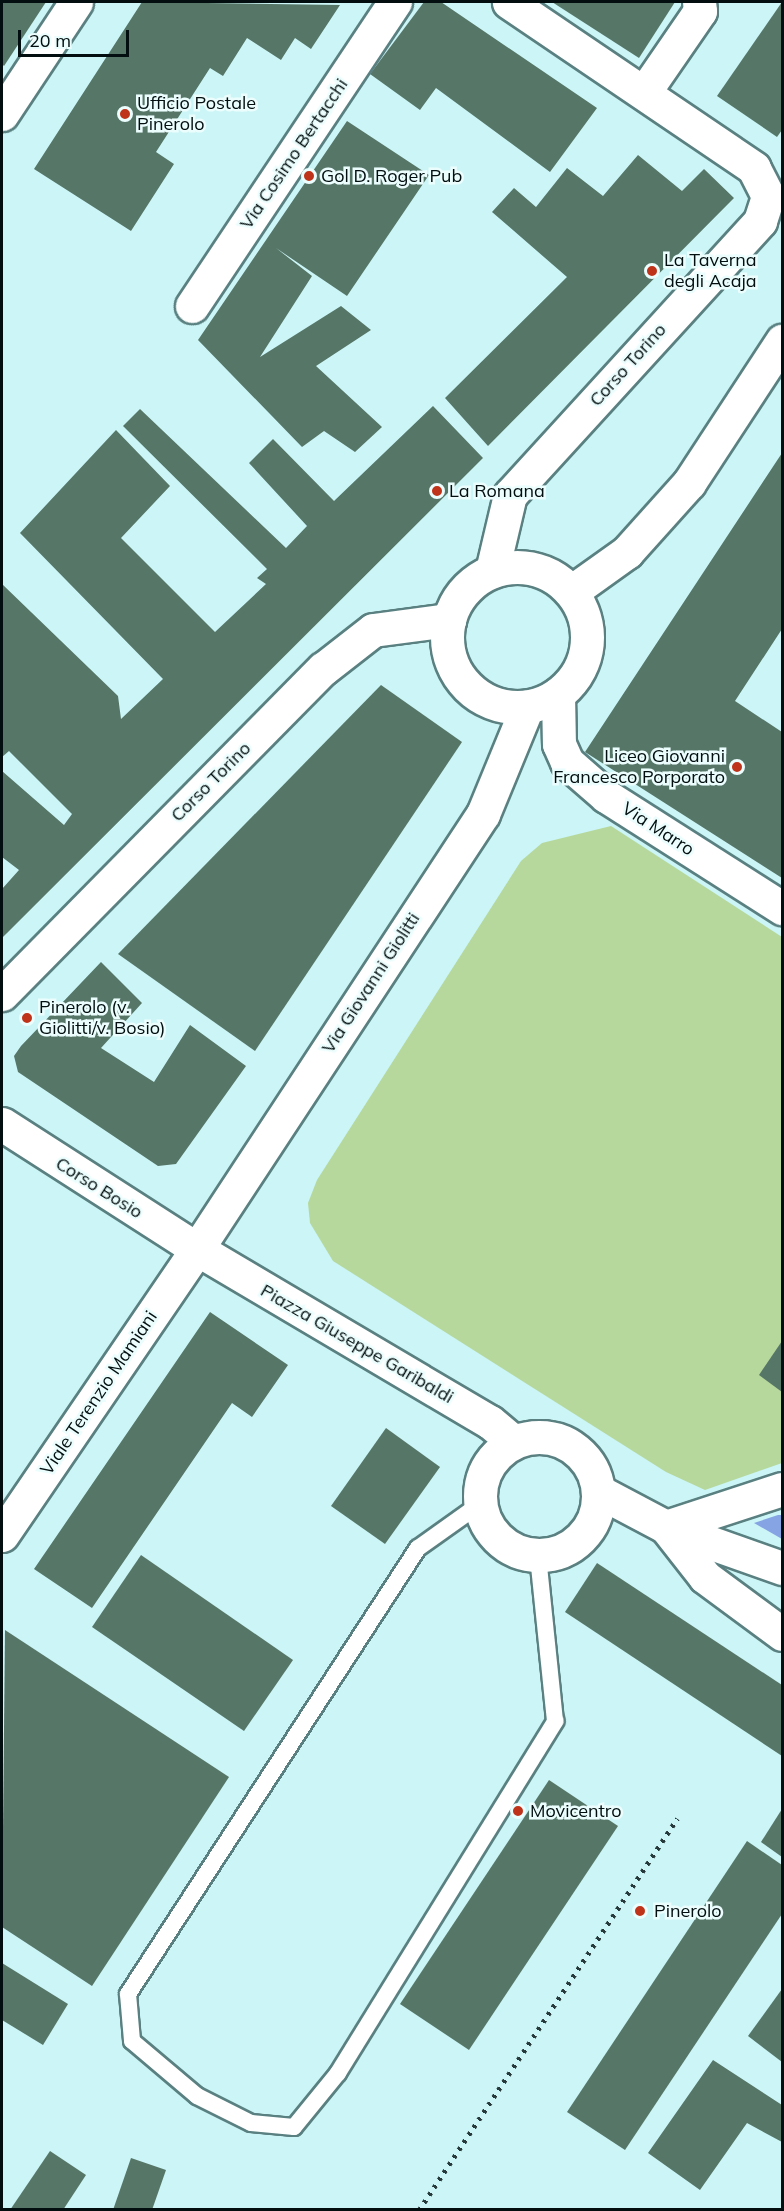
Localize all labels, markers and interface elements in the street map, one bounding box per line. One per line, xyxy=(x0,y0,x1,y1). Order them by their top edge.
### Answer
scale bar xyxy=(21,18,132,56)
text: 20 m xyxy=(29,29,71,52)
street label: Via Cosimo Bertacchi xyxy=(236,75,352,233)
place label: Ufficio Postale Pinerolo xyxy=(137,93,256,136)
marker: Ufficio Postale Pinerolo xyxy=(118,107,132,121)
place label: Gol D. Roger Pub xyxy=(321,165,462,187)
marker: Gol D. Roger Pub xyxy=(302,169,316,183)
place label: La Taverna degli Acaja xyxy=(664,250,757,292)
marker: La Taverna degli Acaja xyxy=(645,264,659,278)
street label: Corso Torino xyxy=(585,319,671,411)
place label: La Romana xyxy=(449,480,545,502)
marker: La Romana xyxy=(430,484,444,498)
street label: Corso Torino xyxy=(167,738,255,826)
place label: Liceo Giovanni Francesco Porporato xyxy=(553,746,725,789)
marker: Liceo Giovanni Francesco Porporato xyxy=(730,760,744,774)
street label: Via Marro xyxy=(618,798,698,860)
street label: Via Giovanni Giolitti xyxy=(318,909,424,1057)
place label: Pinerolo (v. Giolitti/v. Bosio) xyxy=(39,997,166,1040)
marker: Pinerolo (v. Giolitti/v. Bosio) xyxy=(20,1011,34,1025)
street label: Corso Bosio xyxy=(52,1153,146,1223)
street label: Piazza Giuseppe Garibaldi xyxy=(257,1280,457,1408)
street label: Viale Terenzio Mamiani xyxy=(36,1307,162,1479)
place label: Movicentro xyxy=(530,1800,621,1822)
marker: Movicentro xyxy=(511,1804,525,1818)
place label: Pinerolo xyxy=(654,1900,722,1922)
marker: Pinerolo xyxy=(631,1902,649,1920)

